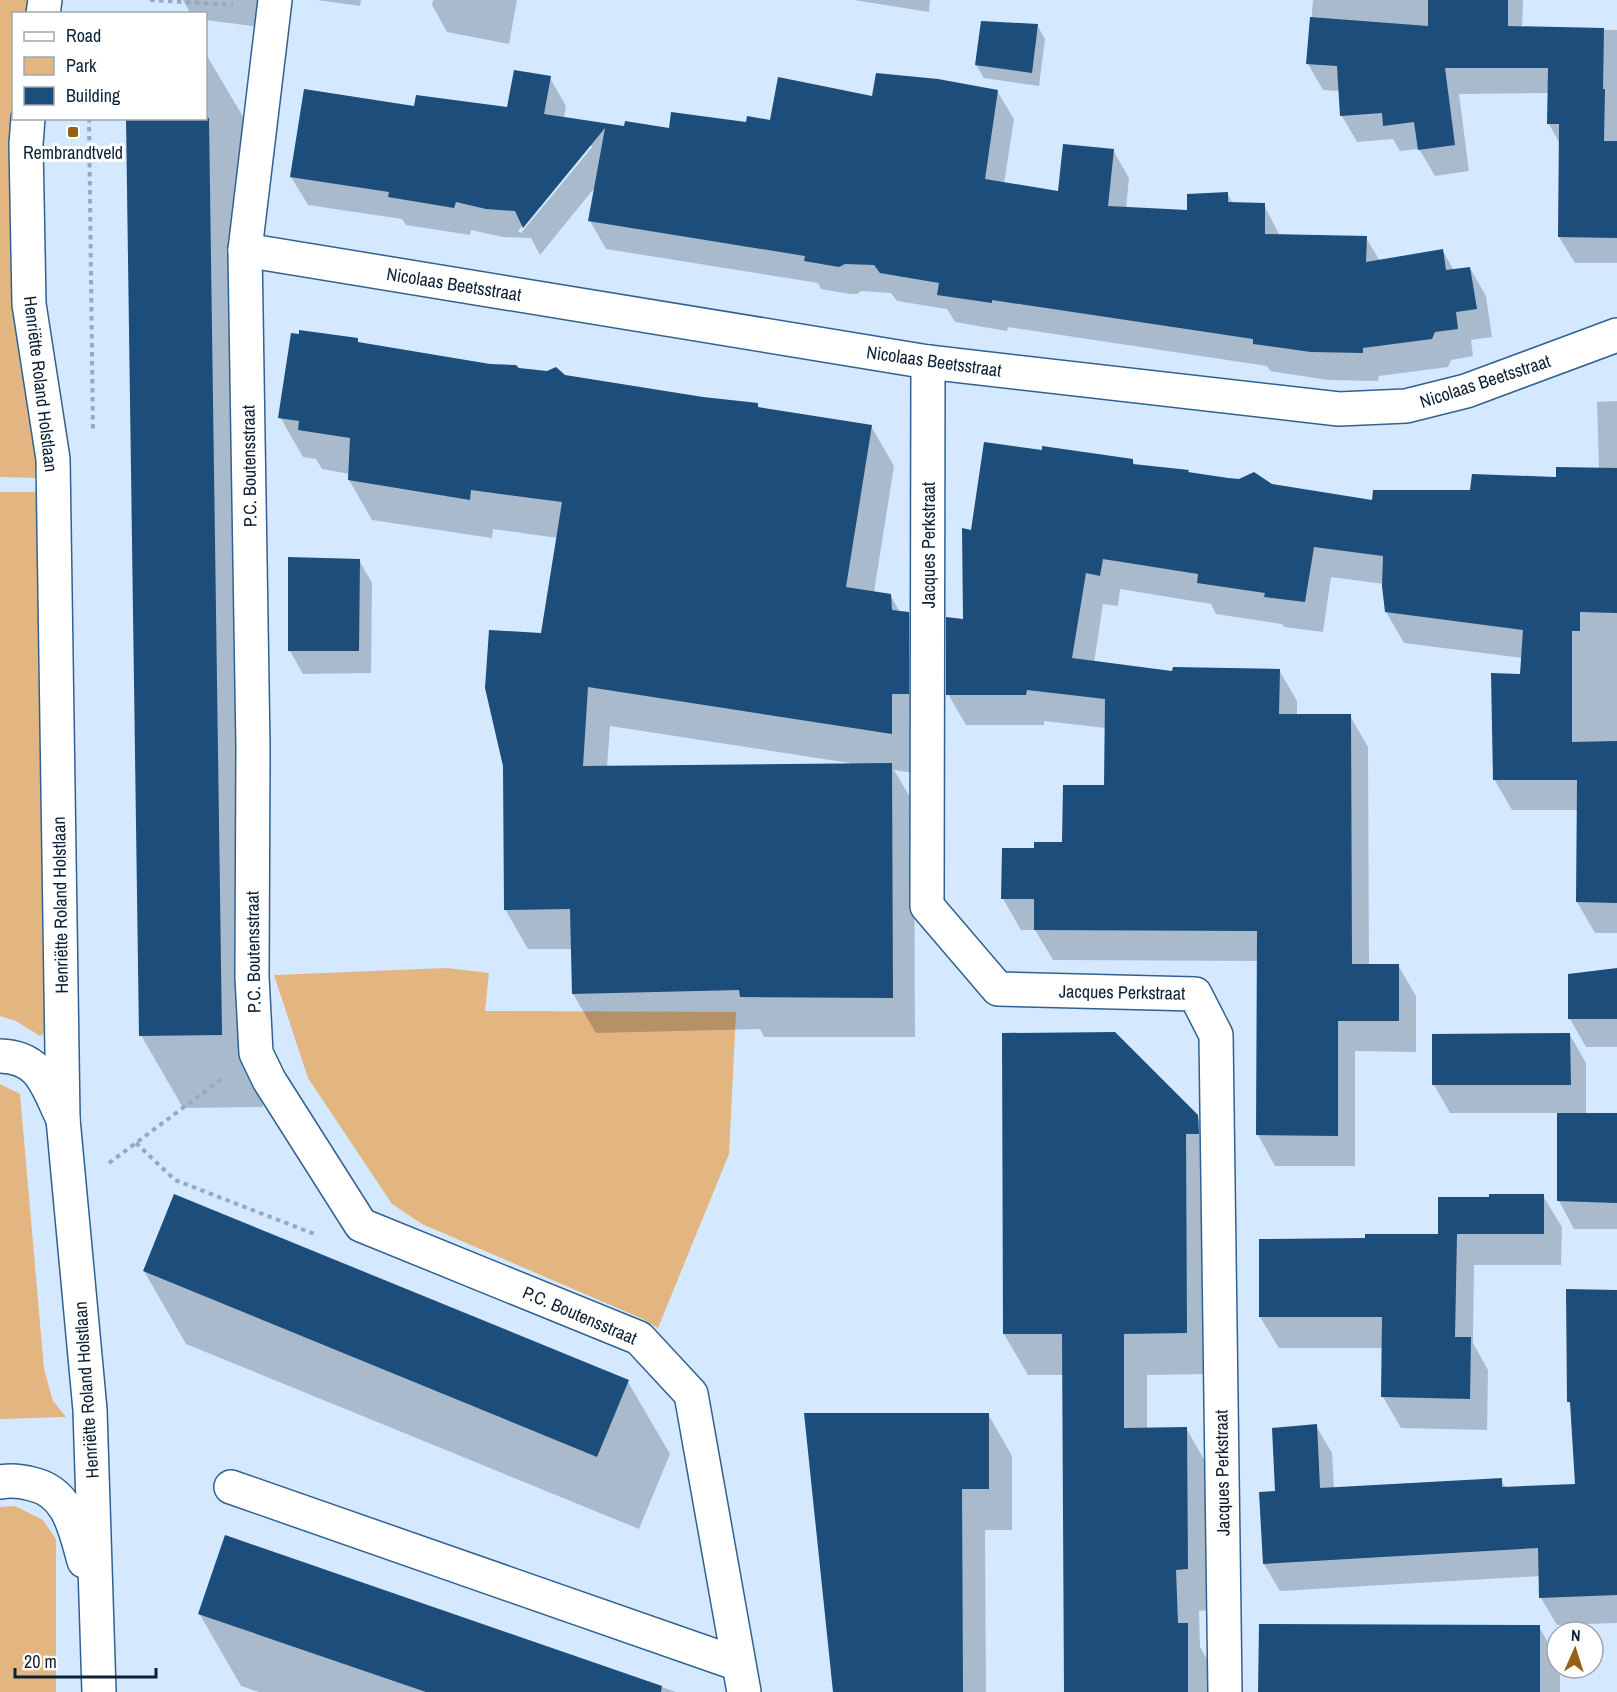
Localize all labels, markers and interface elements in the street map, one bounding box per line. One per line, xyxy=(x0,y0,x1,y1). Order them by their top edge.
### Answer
legend xyxy=(12,12,207,120)
text: Road xyxy=(66,23,101,48)
text: Park xyxy=(66,53,97,78)
text: Building xyxy=(66,83,121,108)
marker: Rembrandtveld xyxy=(66,125,80,139)
place label: Rembrandtveld xyxy=(23,140,123,165)
street label: Nicolaas Beetsstraat xyxy=(385,261,523,307)
street label: Henriëtte Roland Holstlaan xyxy=(18,295,64,473)
street label: Nicolaas Beetsstraat xyxy=(865,339,1003,383)
street label: Nicolaas Beetsstraat xyxy=(1416,348,1554,414)
street label: P.C. Boutensstraat xyxy=(235,405,263,527)
street label: Jacques Perkstraat xyxy=(916,482,941,608)
street label: Henriëtte Roland Holstlaan xyxy=(46,816,74,994)
street label: P.C. Boutensstraat xyxy=(239,891,267,1013)
street label: Jacques Perkstraat xyxy=(1059,978,1185,1006)
street label: P.C. Boutensstraat xyxy=(519,1280,641,1350)
street label: Henriëtte Roland Holstlaan xyxy=(67,1301,105,1479)
street label: Jacques Perkstraat xyxy=(1208,1410,1236,1536)
north arrow xyxy=(1545,1620,1605,1680)
text: N xyxy=(1570,1624,1581,1646)
scale bar xyxy=(15,1641,156,1679)
text: 20 m xyxy=(24,1649,57,1674)

